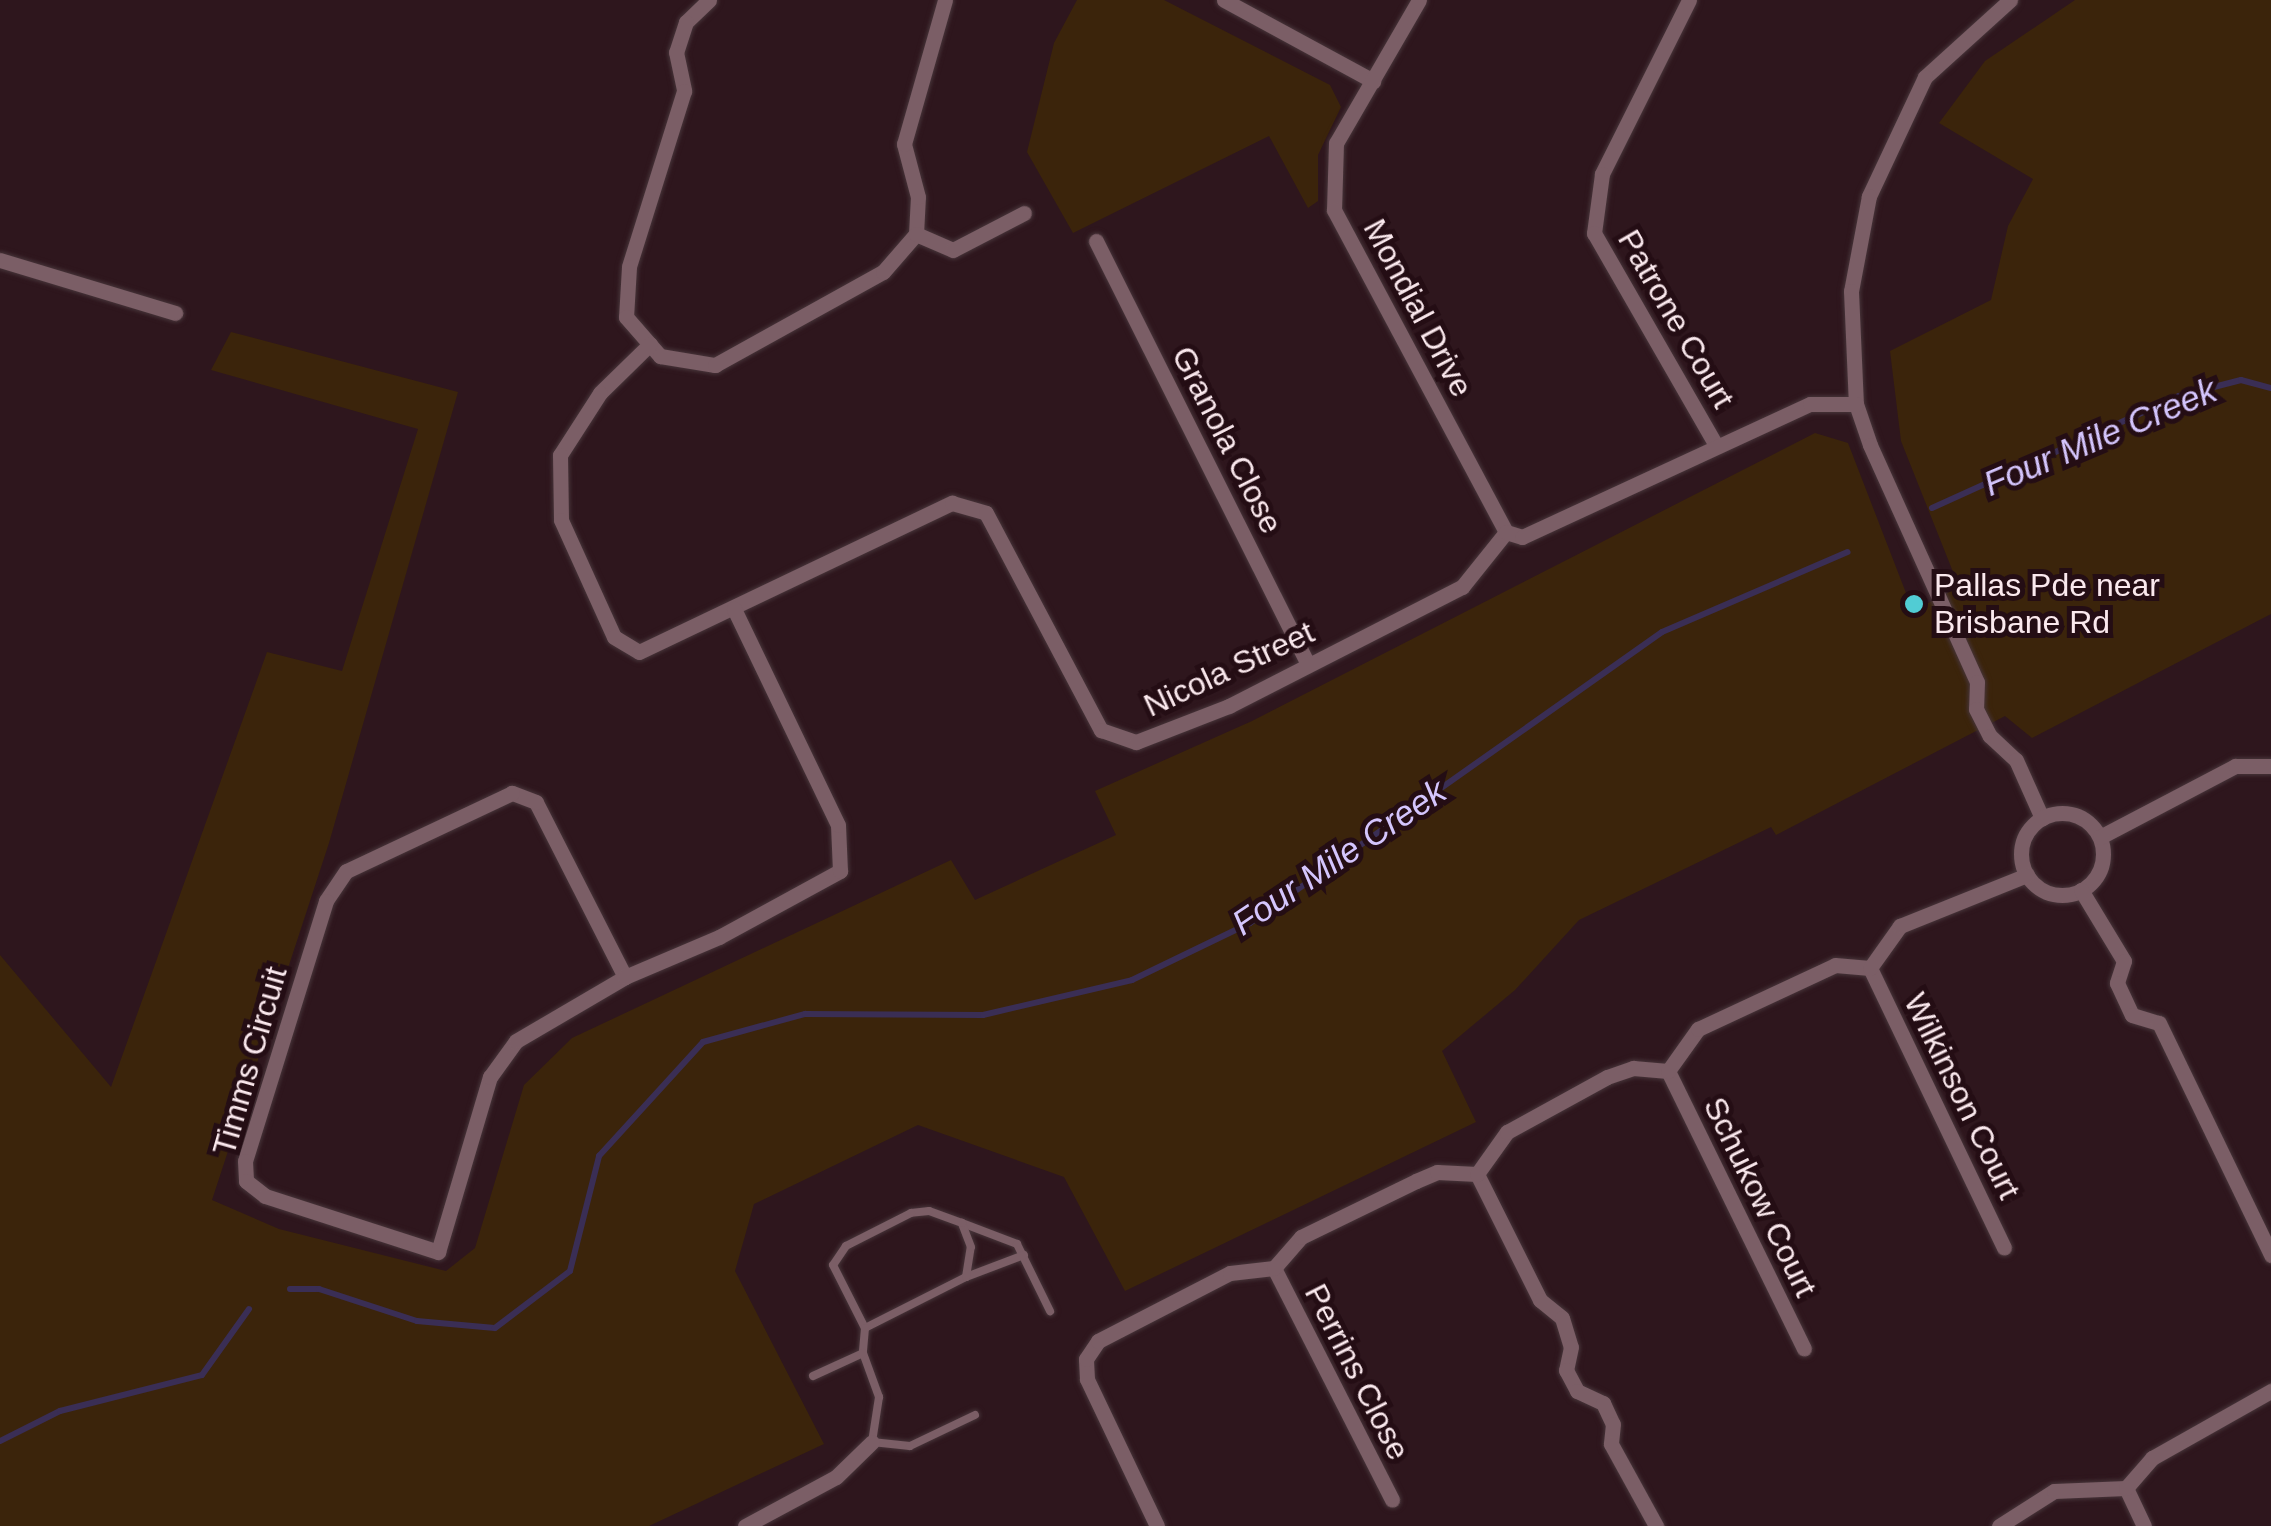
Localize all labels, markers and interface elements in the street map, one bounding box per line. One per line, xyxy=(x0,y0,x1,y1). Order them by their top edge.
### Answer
street label: Mondial Drive xyxy=(1355,213,1481,403)
street label: Patrone Court xyxy=(1610,223,1742,415)
street label: Granola Close xyxy=(1163,340,1291,540)
water label: Four Mile Creek xyxy=(1977,369,2223,505)
place label: Pallas Pde near Brisbane Rd xyxy=(1934,567,2160,642)
marker: Pallas Pde near Brisbane Rd xyxy=(1903,593,1925,615)
street label: Nicola Street xyxy=(1138,613,1320,725)
water label: Four Mile Creek xyxy=(1224,770,1454,944)
street label: Timms Circuit xyxy=(205,962,295,1160)
street label: Wilkinson Court xyxy=(1896,987,2028,1205)
street label: Schukow Court xyxy=(1695,1091,1825,1303)
street label: Perrins Close xyxy=(1296,1278,1418,1466)

